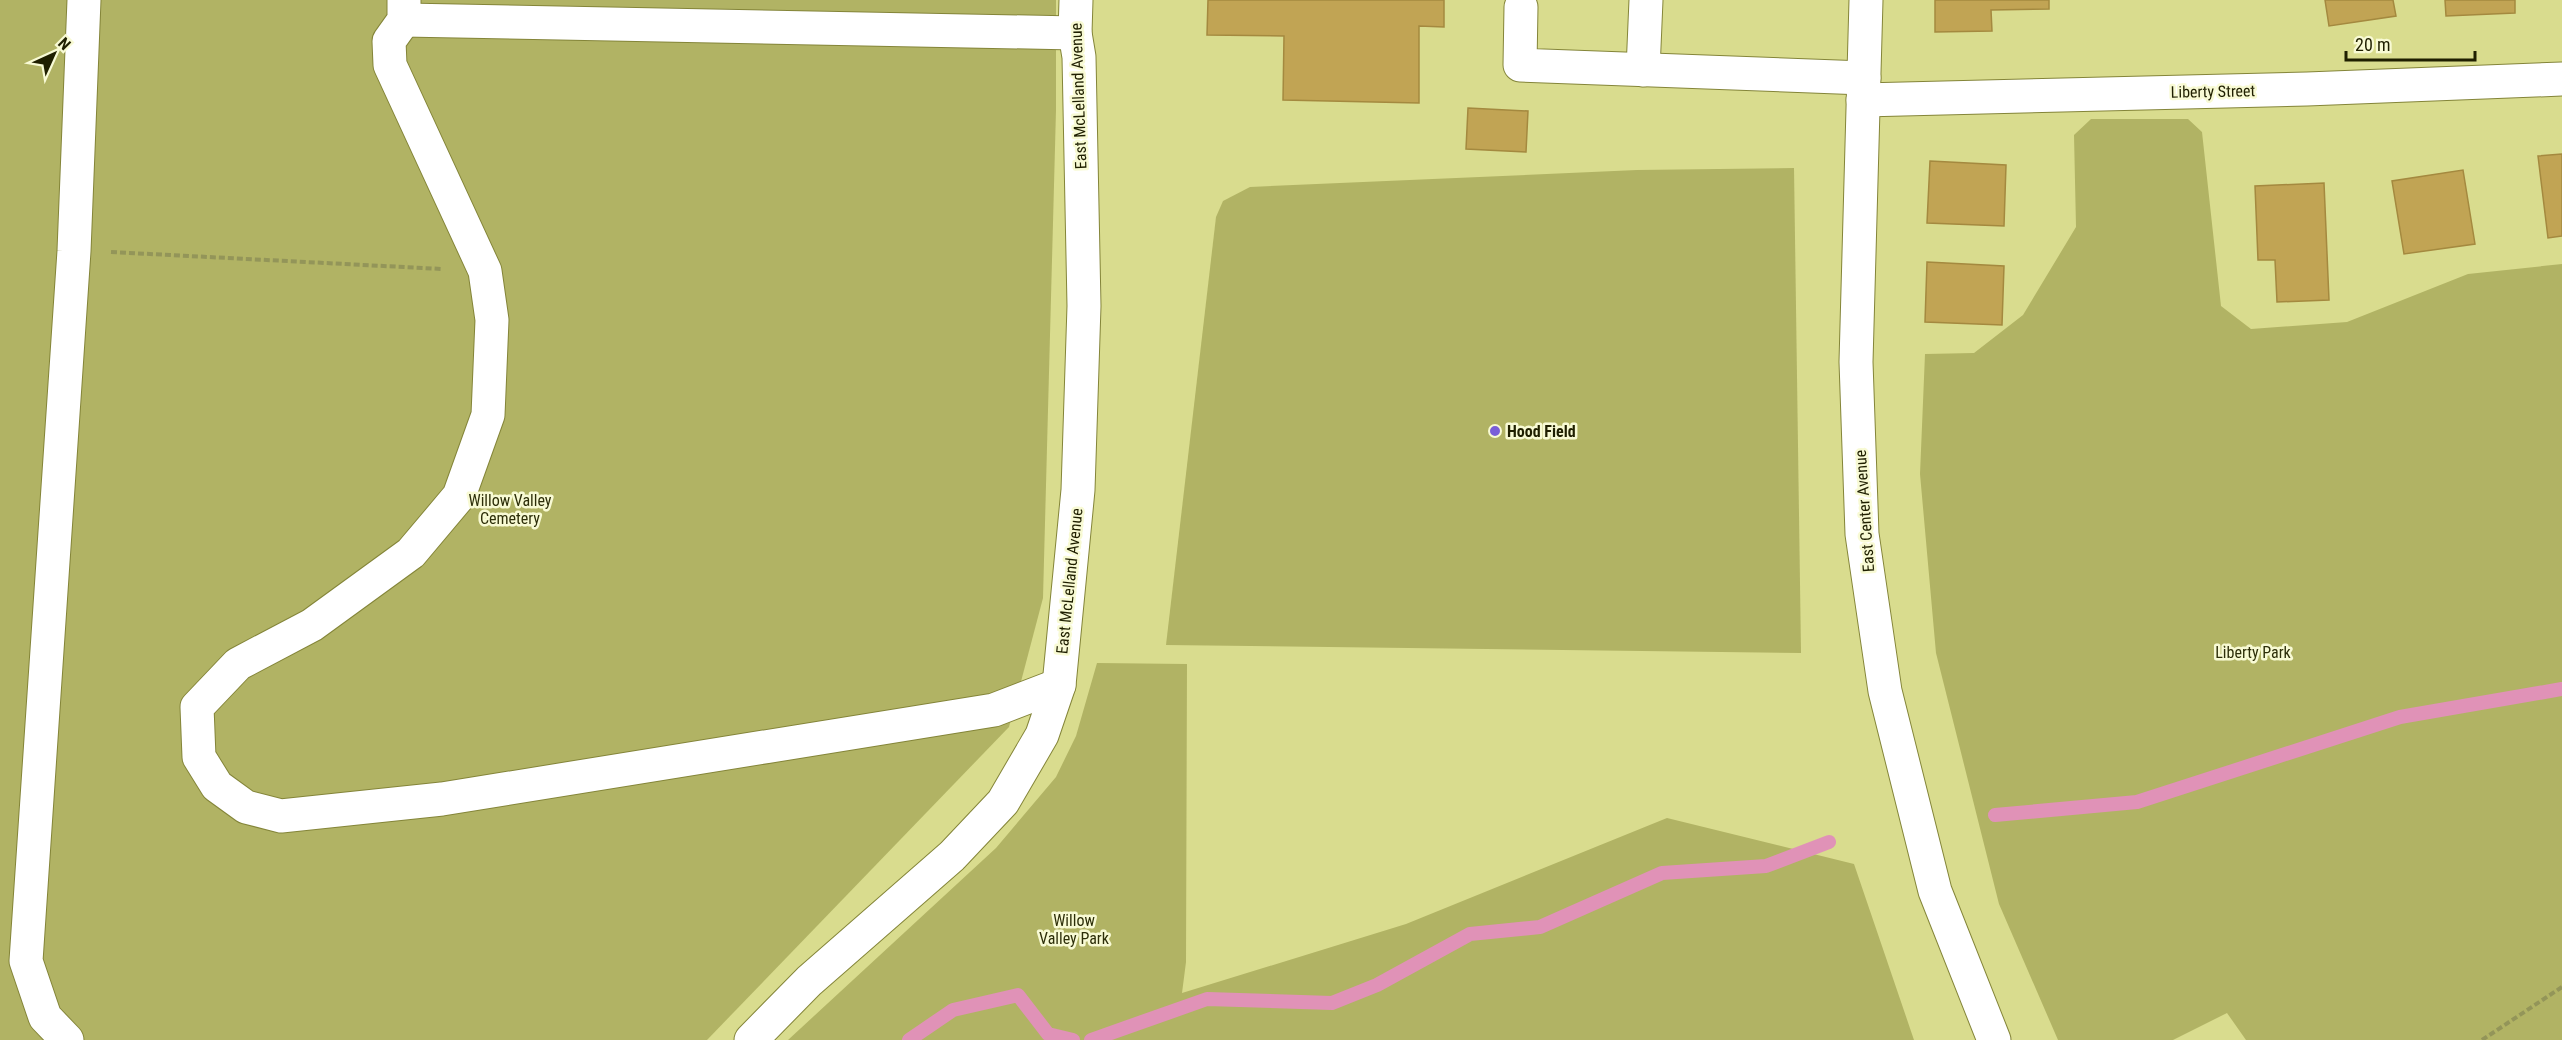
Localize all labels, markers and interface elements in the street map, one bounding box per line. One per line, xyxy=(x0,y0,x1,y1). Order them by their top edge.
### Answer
street label: East McLelland Avenue xyxy=(1066,23,1091,169)
north arrow xyxy=(24,24,84,84)
scale bar xyxy=(2346,24,2475,62)
text: N xyxy=(54,34,74,54)
text: 20 m xyxy=(2355,34,2390,55)
street label: Liberty Street xyxy=(2171,81,2256,102)
place label: Hood Field xyxy=(1507,422,1576,441)
marker: Hood Field xyxy=(1488,424,1502,438)
street label: East Center Avenue xyxy=(1851,449,1878,573)
park label: Willow Valley Cemetery xyxy=(469,491,552,528)
street label: East McLelland Avenue xyxy=(1052,507,1087,655)
park label: Liberty Park xyxy=(2215,643,2292,662)
park label: Willow Valley Park xyxy=(1039,911,1110,948)

